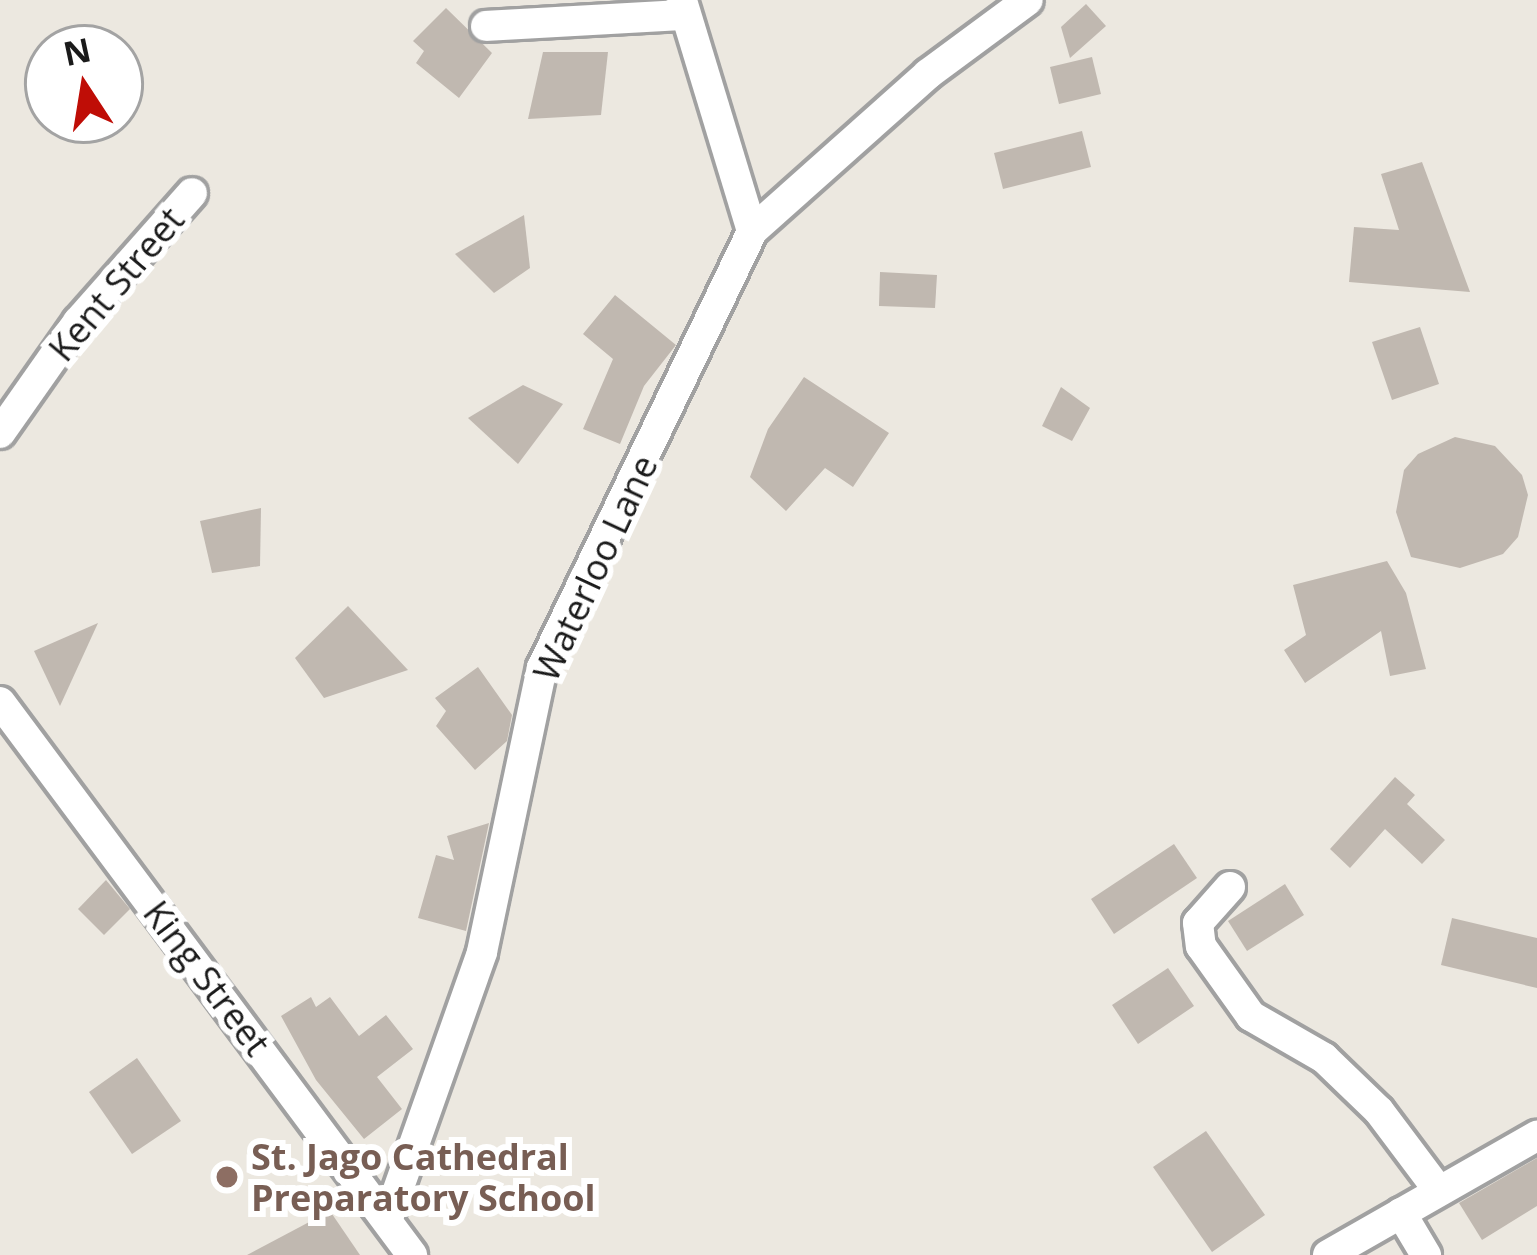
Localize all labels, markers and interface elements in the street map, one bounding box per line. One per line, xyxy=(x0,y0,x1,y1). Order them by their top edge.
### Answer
north arrow xyxy=(24,24,144,144)
text: N xyxy=(59,26,95,76)
street label: Kent Street xyxy=(39,198,193,370)
street label: Waterloo Lane xyxy=(524,448,666,688)
street label: King Street xyxy=(135,892,279,1064)
place label: St. Jago Cathedral Preparatory School xyxy=(251,1134,595,1219)
marker: St. Jago Cathedral Preparatory School xyxy=(214,1164,240,1190)

